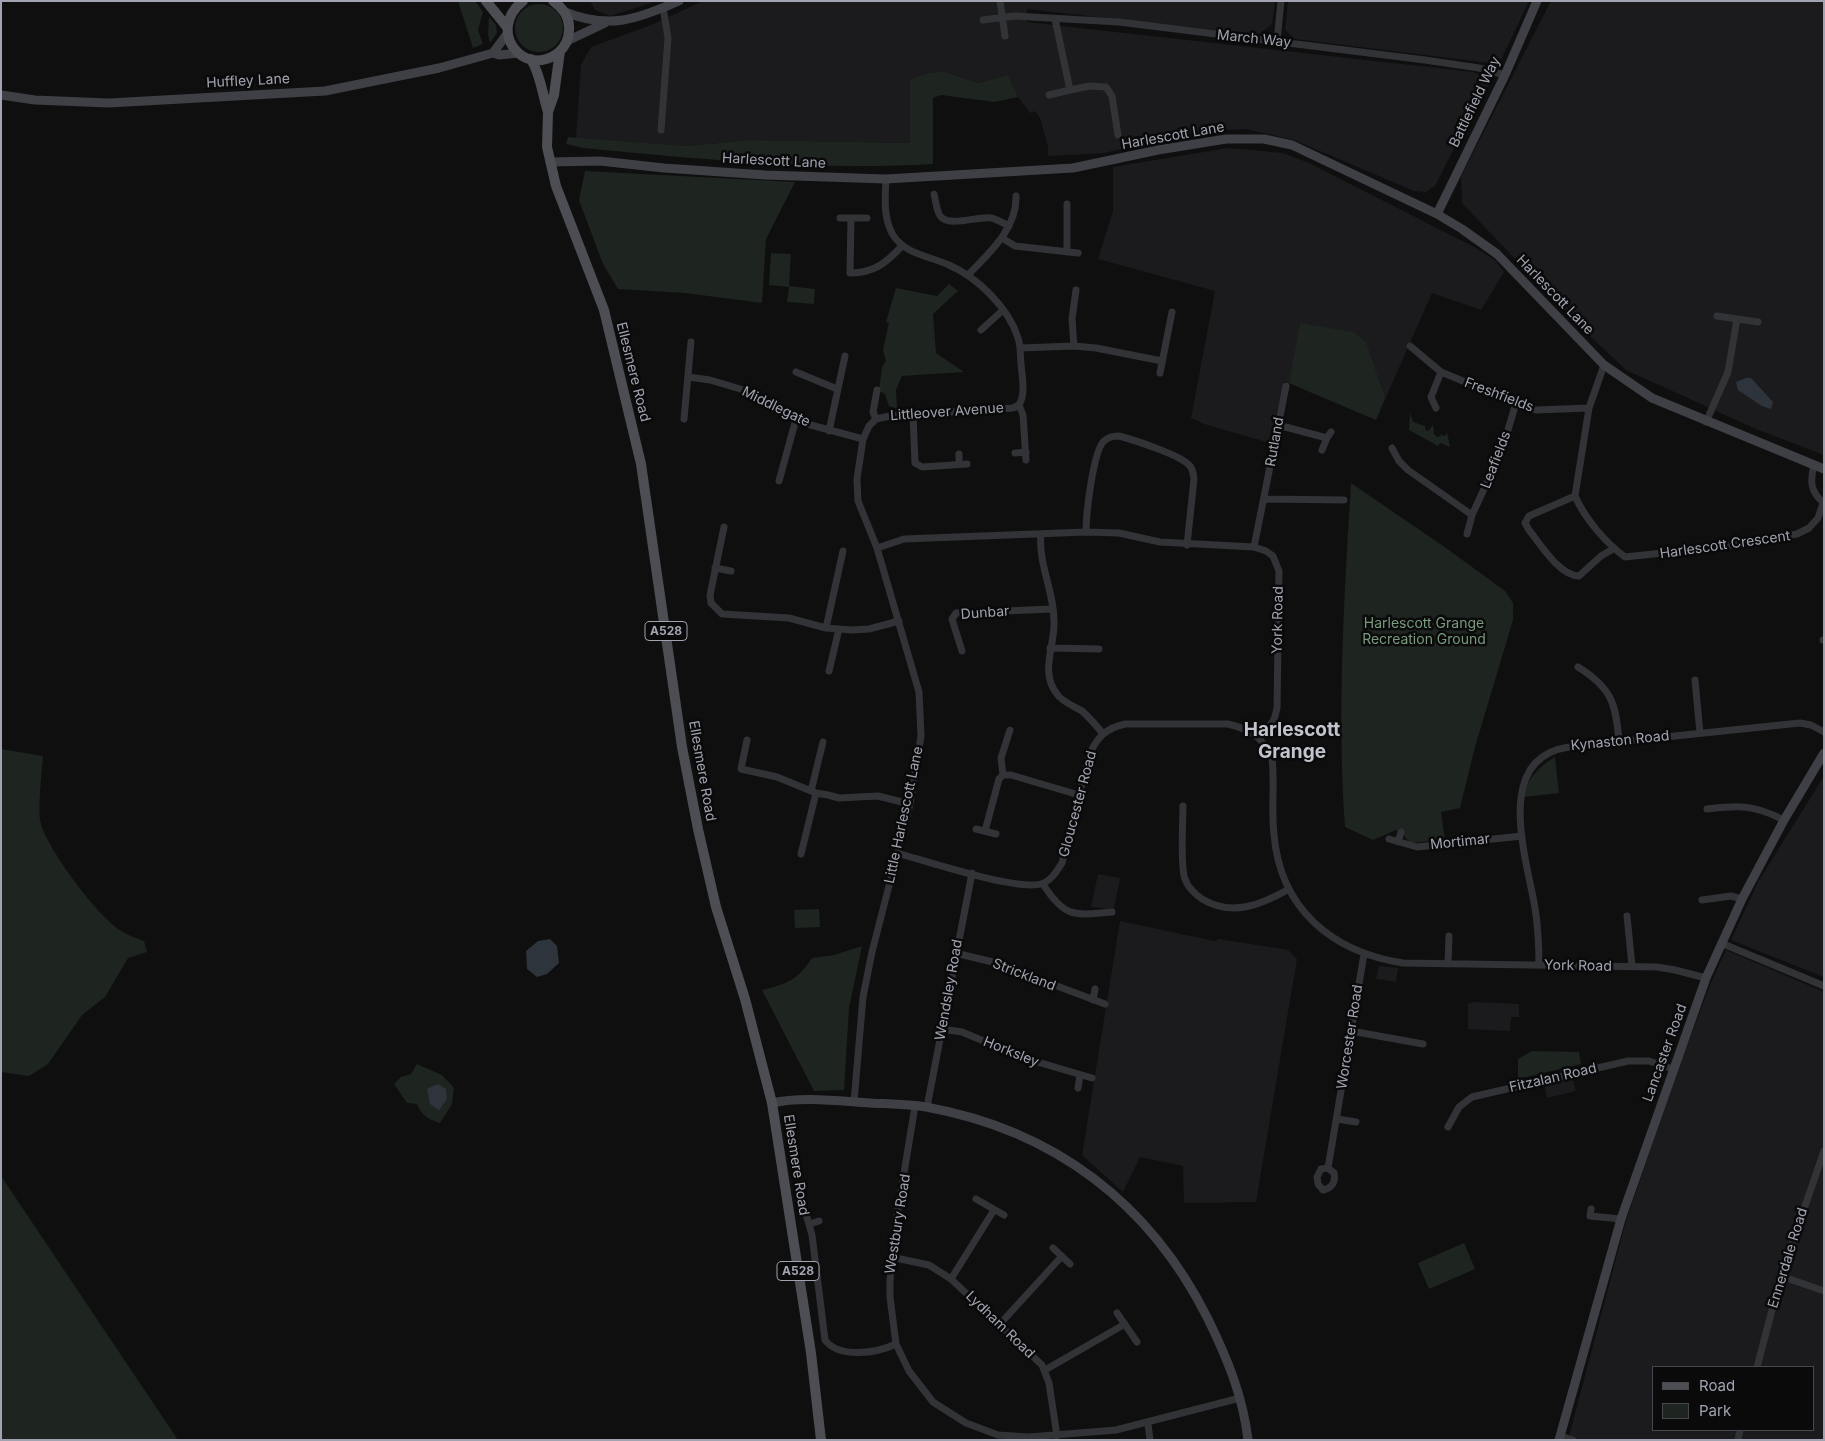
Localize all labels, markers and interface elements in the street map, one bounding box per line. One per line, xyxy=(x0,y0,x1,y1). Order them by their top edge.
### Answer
street label: March Way xyxy=(1216,27,1292,51)
street label: Battlefield Way xyxy=(1446,54,1504,150)
street label: Huffley Lane xyxy=(206,70,290,92)
street label: Harlescott Lane xyxy=(1120,119,1226,153)
street label: Harlescott Lane xyxy=(722,150,826,172)
street label: Harlescott Lane xyxy=(1513,252,1597,338)
street label: Ellesmere Road xyxy=(613,320,653,424)
street label: Freshfields xyxy=(1462,374,1536,416)
street label: Middlegate xyxy=(739,383,813,431)
street label: Littleover Avenue xyxy=(890,400,1004,424)
street label: Rutland xyxy=(1262,416,1288,468)
street label: Leafields xyxy=(1477,429,1515,491)
street label: Harlescott Crescent xyxy=(1659,528,1791,562)
street label: York Road xyxy=(1269,586,1287,654)
street label: Dunbar xyxy=(960,603,1010,623)
park label: Harlescott Grange Recreation Ground xyxy=(1362,616,1486,648)
road number: A528 xyxy=(645,622,687,640)
street label: Ellesmere Road xyxy=(685,719,719,823)
district label: Harlescott Grange xyxy=(1244,719,1340,763)
street label: Kynaston Road xyxy=(1570,727,1670,755)
street label: Little Harlescott Lane xyxy=(881,745,927,885)
street label: Gloucester Road xyxy=(1056,749,1100,859)
street label: Mortimar xyxy=(1429,831,1491,853)
street label: Wendsley Road xyxy=(932,938,966,1042)
street label: Strickland xyxy=(990,955,1058,995)
street label: York Road xyxy=(1544,957,1612,975)
street label: Worcester Road xyxy=(1333,984,1367,1090)
street label: Lancaster Road xyxy=(1639,1002,1691,1104)
street label: Horksley xyxy=(981,1033,1041,1071)
street label: Fitzalan Road xyxy=(1508,1060,1598,1096)
street label: Ellesmere Road xyxy=(780,1113,812,1217)
street label: Westbury Road xyxy=(882,1173,914,1275)
street label: Ennerdale Road xyxy=(1765,1206,1811,1310)
road number: A528 xyxy=(777,1262,819,1280)
street label: Lydham Road xyxy=(962,1288,1038,1362)
legend xyxy=(1652,1366,1815,1431)
text: Road xyxy=(1699,1376,1735,1395)
text: Park xyxy=(1699,1401,1731,1420)

